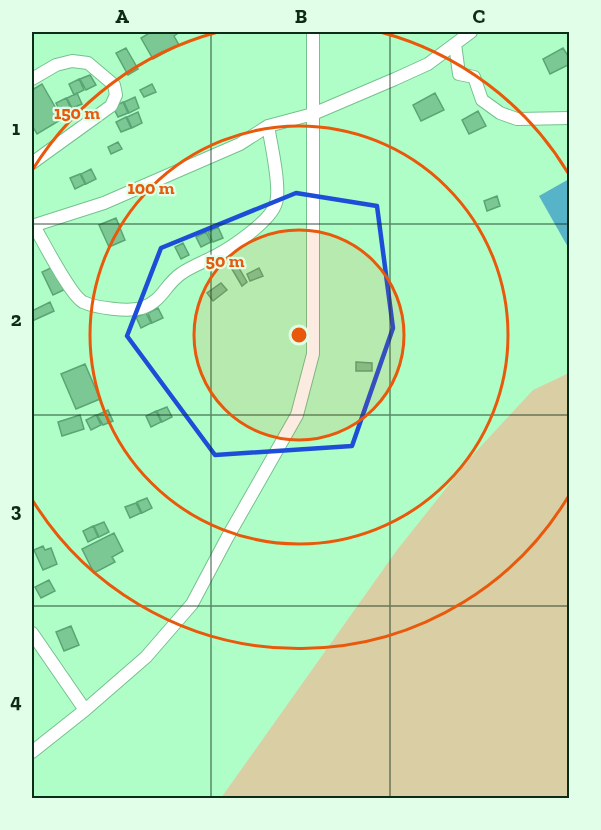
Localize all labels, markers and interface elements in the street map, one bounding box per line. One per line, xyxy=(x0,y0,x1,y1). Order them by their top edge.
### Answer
text: A xyxy=(115,4,129,28)
text: B xyxy=(295,4,307,28)
text: C xyxy=(473,4,486,28)
text: 150 m xyxy=(54,102,100,124)
text: 1 xyxy=(12,116,20,140)
text: 100 m xyxy=(127,177,175,199)
text: 50 m xyxy=(206,250,245,272)
text: 2 xyxy=(11,307,22,331)
centre of rings xyxy=(289,325,309,345)
text: 3 xyxy=(11,498,22,522)
text: 4 xyxy=(10,689,22,713)

